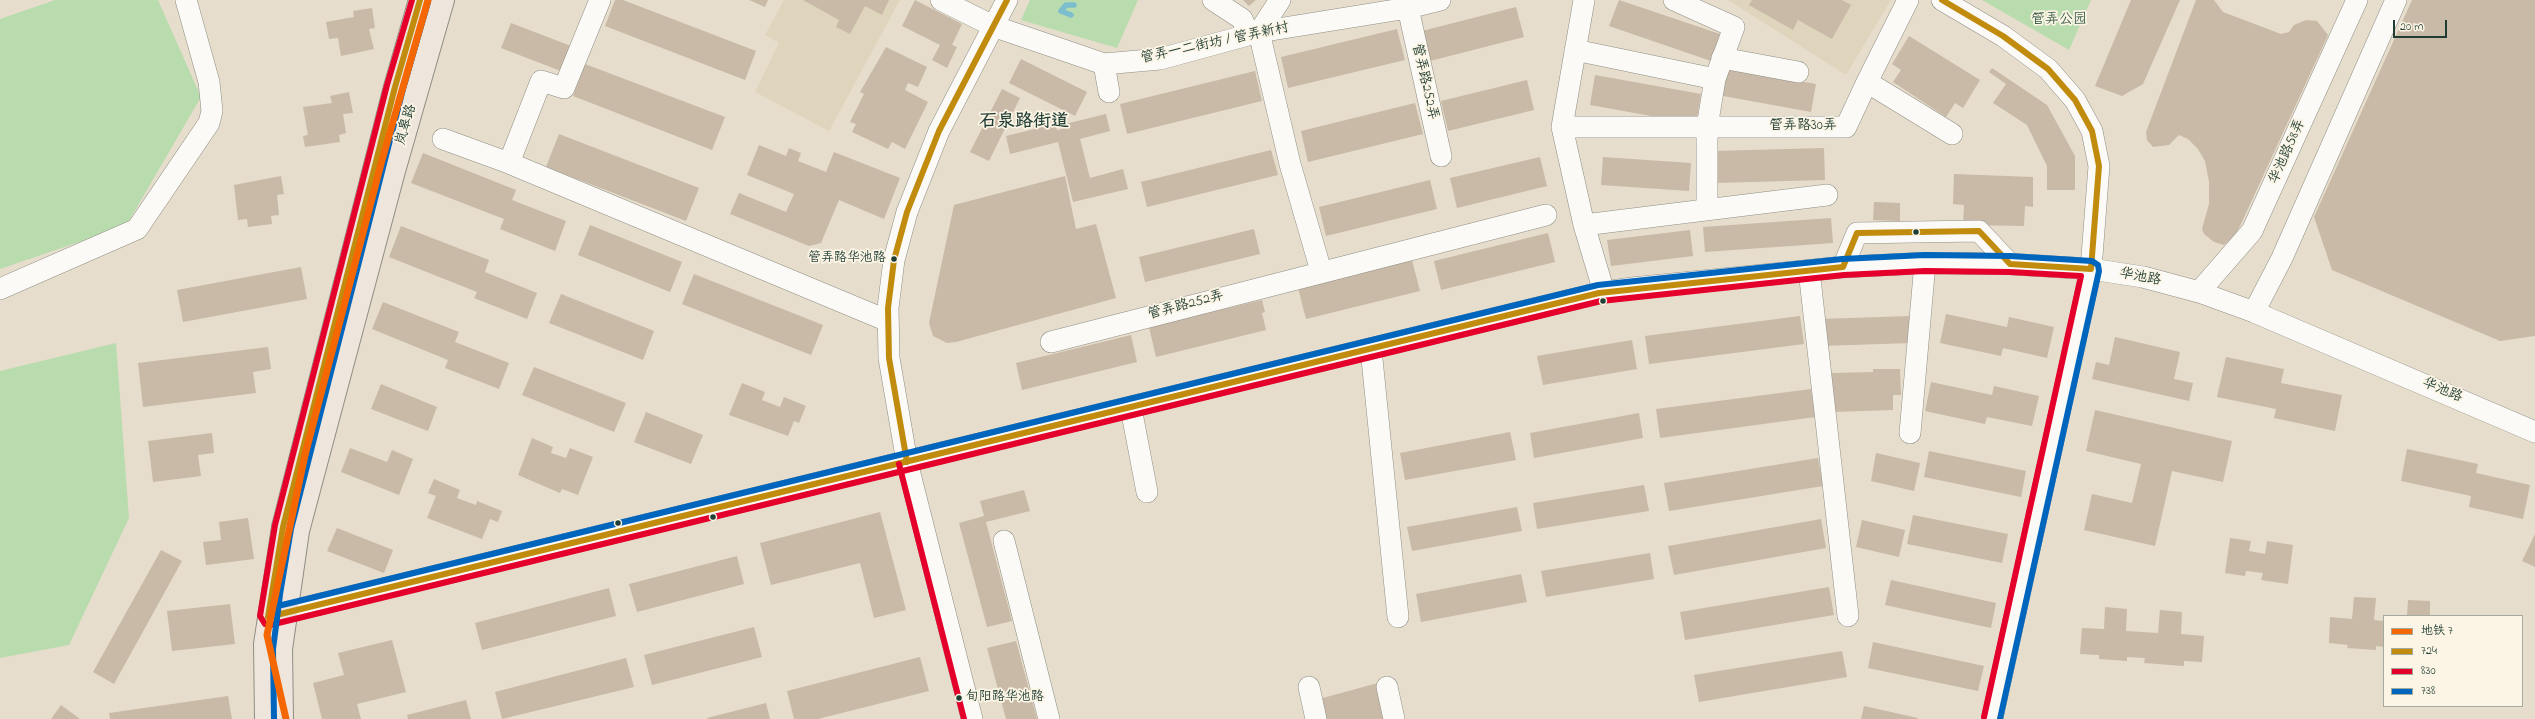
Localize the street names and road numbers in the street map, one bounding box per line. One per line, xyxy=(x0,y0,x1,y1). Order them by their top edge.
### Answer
street label: 管弄一二街坊 / 管弄新村 xyxy=(1139,20,1291,68)
street label: 管弄路252弄 xyxy=(1407,42,1441,122)
street label: 岚皋路 xyxy=(393,102,421,148)
street label: 华池路58弄 xyxy=(2266,117,2310,187)
street label: 管弄路30弄 xyxy=(1769,119,1837,135)
street label: 华池路 xyxy=(2118,266,2162,290)
street label: 管弄路252弄 xyxy=(1146,288,1226,324)
street label: 华池路 xyxy=(2419,375,2465,407)

